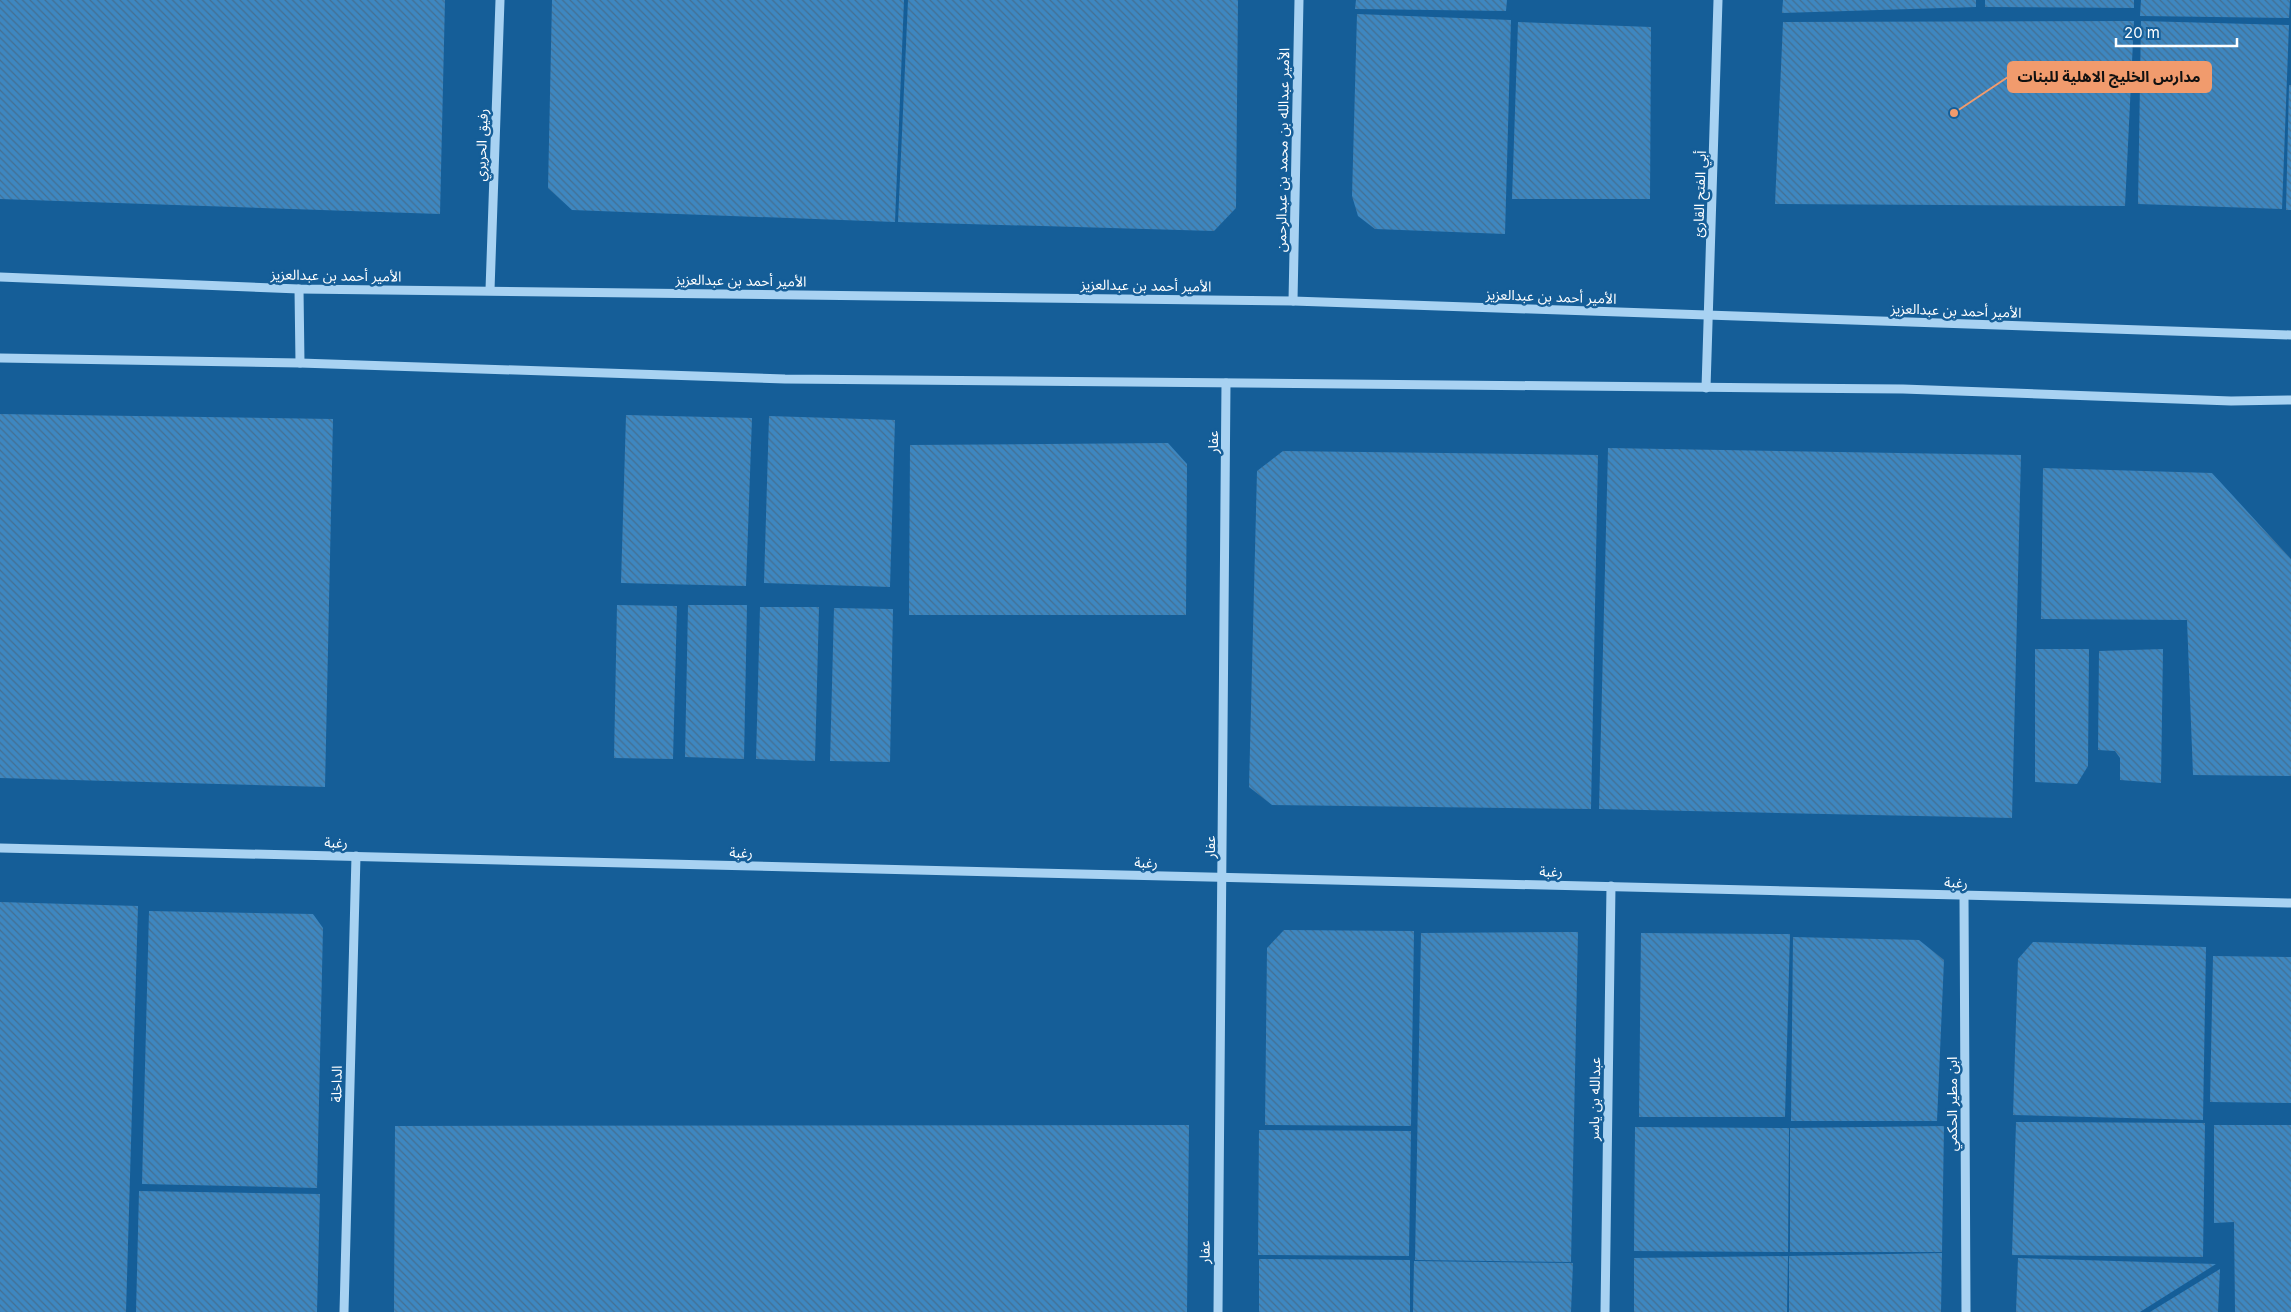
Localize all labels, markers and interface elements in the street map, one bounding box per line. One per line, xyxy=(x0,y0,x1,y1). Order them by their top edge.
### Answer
scale bar xyxy=(2116,15,2237,47)
text: 20 m xyxy=(2124,23,2160,42)
street label: الأمير عبدالله بن محمد بن عبدالرحمن xyxy=(1272,48,1293,252)
callout: مدارس الخليج الاهلية للبنات xyxy=(2008,62,2211,92)
text: مدارس الخليج الاهلية للبنات xyxy=(2017,67,2201,88)
street label: رفيق الحريري xyxy=(471,108,494,182)
street label: أبي الفتح القارئ xyxy=(1689,150,1712,238)
street label: الأمير أحمد بن عبدالعزيز xyxy=(269,265,402,286)
street label: الأمير أحمد بن عبدالعزيز xyxy=(674,270,807,291)
street label: الأمير أحمد بن عبدالعزيز xyxy=(1079,275,1212,296)
street label: الأمير أحمد بن عبدالعزيز xyxy=(1484,285,1617,308)
street label: الأمير أحمد بن عبدالعزيز xyxy=(1889,299,2022,322)
street label: عفار xyxy=(1204,430,1222,455)
street label: رغبة xyxy=(324,833,348,852)
street label: عفار xyxy=(1201,835,1219,860)
street label: رغبة xyxy=(729,843,753,862)
street label: رغبة xyxy=(1134,853,1158,872)
street label: رغبة xyxy=(1539,862,1563,881)
street label: رغبة xyxy=(1944,873,1968,892)
street label: عبدالله بن ياسر xyxy=(1585,1057,1604,1142)
street label: ابن مطير الحكمي xyxy=(1943,1057,1963,1151)
street label: الداخلة xyxy=(327,1065,345,1103)
street label: عفار xyxy=(1195,1240,1214,1265)

